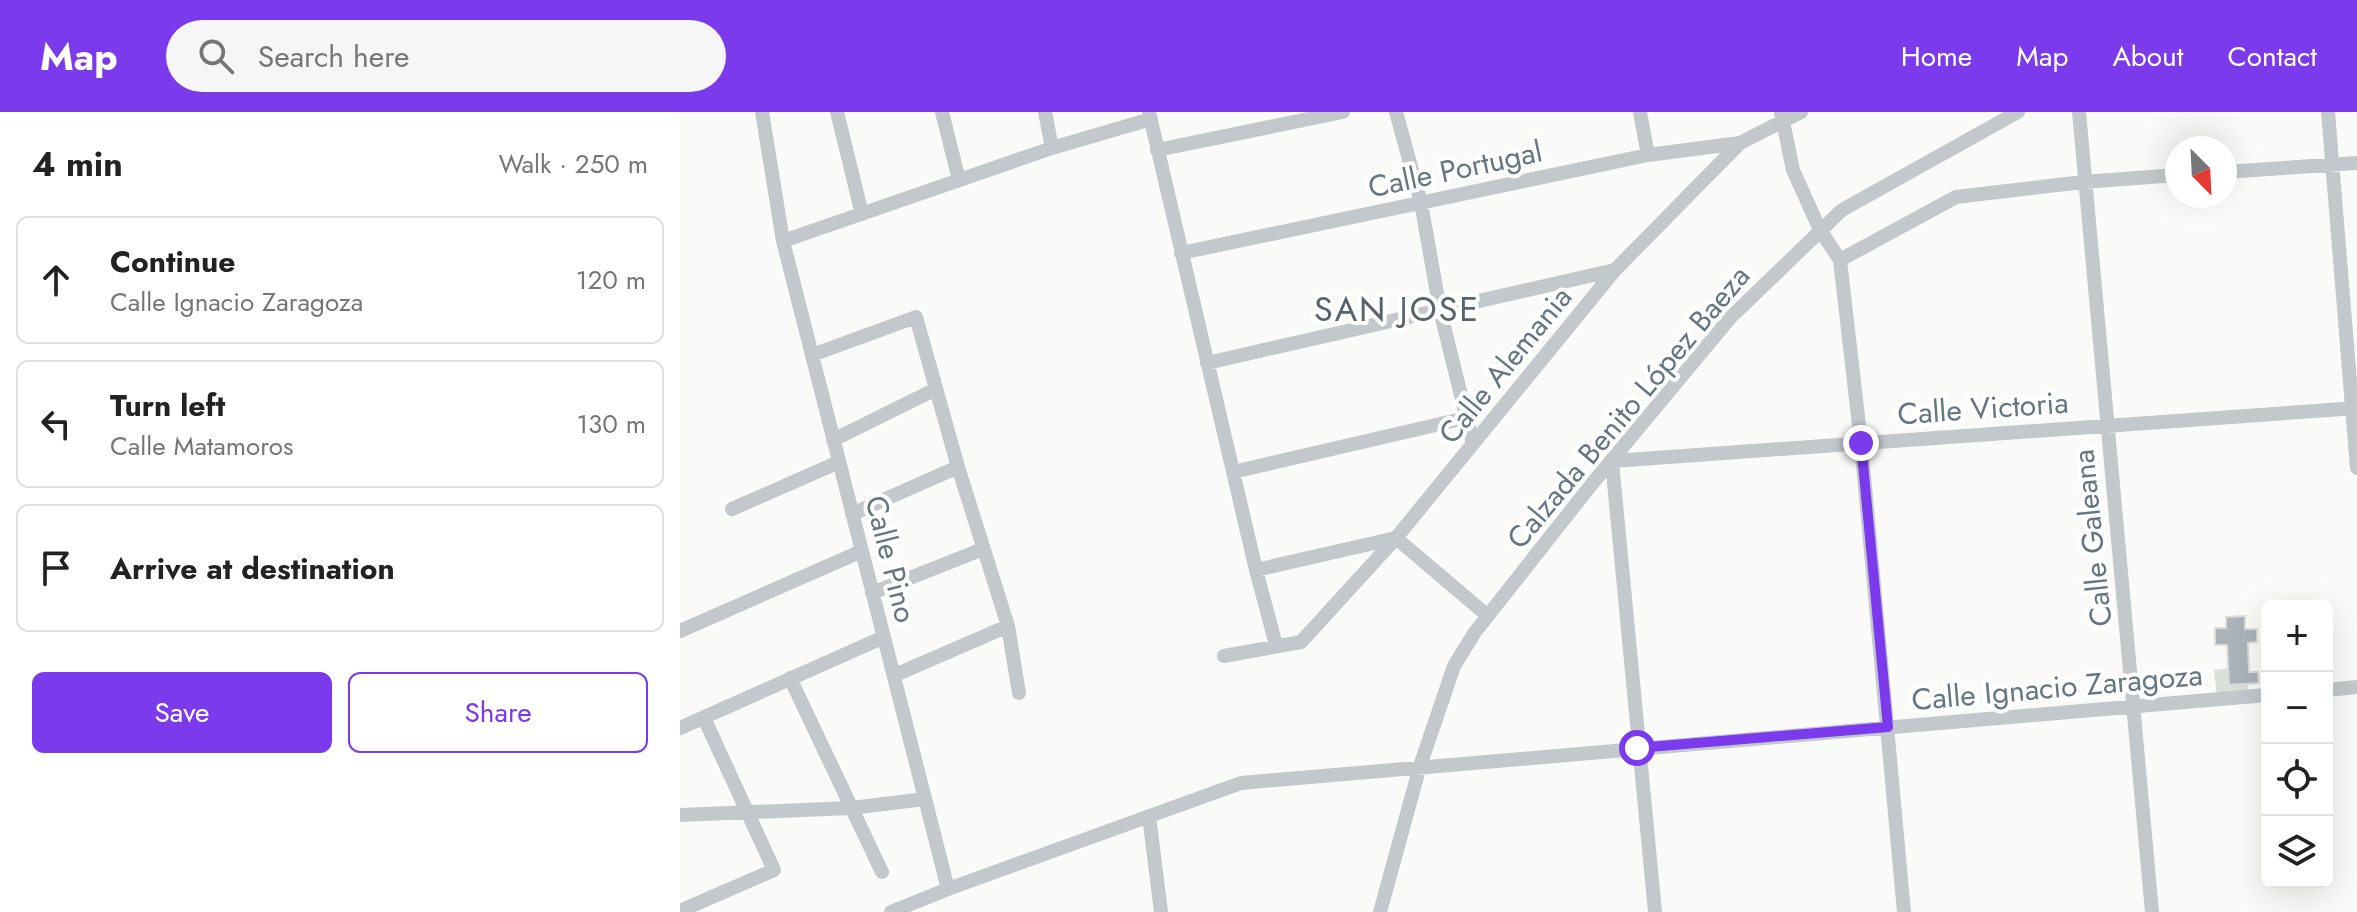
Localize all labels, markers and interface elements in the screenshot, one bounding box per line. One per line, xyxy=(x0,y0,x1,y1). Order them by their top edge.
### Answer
search box xyxy=(166,20,726,92)
text: Map xyxy=(40,29,118,84)
icon: search xyxy=(194,34,238,78)
text: Search here xyxy=(258,35,410,78)
text: Home xyxy=(1901,36,1972,77)
text: Map xyxy=(2016,36,2068,77)
text: About xyxy=(2112,36,2184,77)
text: Contact xyxy=(2228,36,2317,77)
street label: Calle Portugal xyxy=(1364,130,1546,208)
north arrow xyxy=(2165,136,2237,208)
text: 4 min xyxy=(32,140,123,189)
text: Walk · 250 m xyxy=(498,145,648,183)
text: Continue xyxy=(110,240,236,283)
street label: Calzada Benito López Baeza xyxy=(1496,256,1760,558)
icon: ahead xyxy=(34,258,78,302)
text: 120 m xyxy=(576,261,646,299)
street label: Calle Alemania xyxy=(1428,277,1582,453)
text: Calle Ignacio Zaragoza xyxy=(110,283,363,321)
district label: SAN JOSE xyxy=(1314,285,1480,334)
street label: Calle Victoria xyxy=(1896,381,2070,435)
text: Turn left xyxy=(110,384,225,427)
icon: left xyxy=(34,402,78,446)
text: 130 m xyxy=(576,405,646,443)
route end xyxy=(1843,425,1879,461)
text: Calle Matamoros xyxy=(110,427,293,465)
street label: Calle Galeana xyxy=(2061,447,2123,629)
street label: Calle Pino xyxy=(854,491,928,627)
icon: arrive xyxy=(34,546,78,590)
text: Arrive at destination xyxy=(110,547,395,590)
map controls xyxy=(2261,600,2333,888)
button: + xyxy=(2261,600,2333,672)
street label: Calle Ignacio Zaragoza xyxy=(1910,653,2204,721)
button: Save xyxy=(32,672,332,753)
button: Share xyxy=(348,672,648,753)
button: − xyxy=(2261,672,2333,744)
route start xyxy=(1619,730,1655,766)
button: locate xyxy=(2261,744,2333,816)
button: layers xyxy=(2261,816,2333,888)

